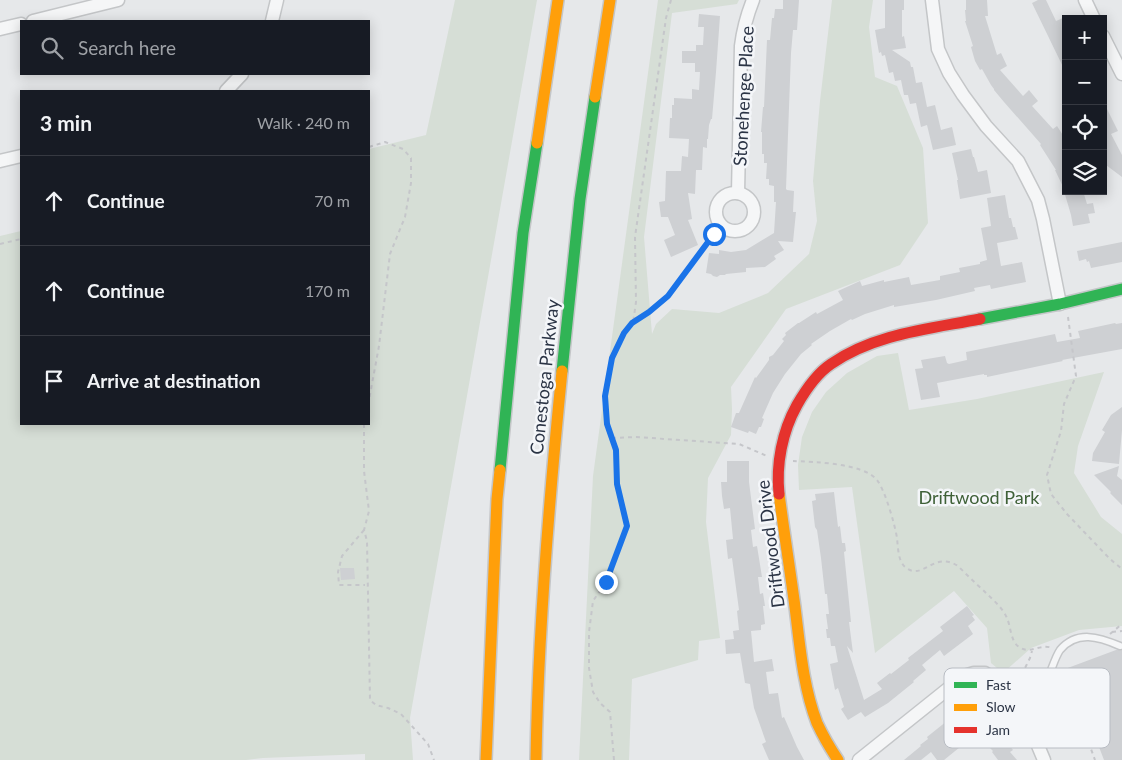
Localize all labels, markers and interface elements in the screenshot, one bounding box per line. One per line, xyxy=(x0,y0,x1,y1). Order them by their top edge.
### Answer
map controls xyxy=(1062,15,1107,195)
button: + xyxy=(1062,15,1107,60)
search box xyxy=(20,20,370,75)
street label: Stonehenge Place xyxy=(728,25,758,167)
icon: search xyxy=(38,34,66,62)
text: Search here xyxy=(78,36,176,59)
button: − xyxy=(1062,60,1107,105)
button: locate xyxy=(1062,105,1107,150)
text: 3 min xyxy=(40,110,92,135)
text: Walk · 240 m xyxy=(257,113,350,132)
button: layers xyxy=(1062,150,1107,195)
icon: ahead xyxy=(40,187,68,215)
text: Continue xyxy=(87,189,165,212)
text: 70 m xyxy=(314,191,350,210)
route start xyxy=(703,223,726,246)
icon: ahead xyxy=(40,277,68,305)
text: Continue xyxy=(87,279,165,302)
text: 170 m xyxy=(305,281,350,300)
street label: Conestoga Parkway xyxy=(525,298,563,456)
icon: arrive xyxy=(40,367,68,395)
text: Arrive at destination xyxy=(87,369,260,392)
street label: Driftwood Drive xyxy=(751,479,789,609)
park label: Driftwood Park xyxy=(919,486,1040,508)
route end xyxy=(595,571,618,594)
legend xyxy=(944,668,1110,748)
text: Fast xyxy=(986,676,1011,693)
text: Slow xyxy=(986,698,1016,715)
text: Jam xyxy=(986,721,1010,738)

